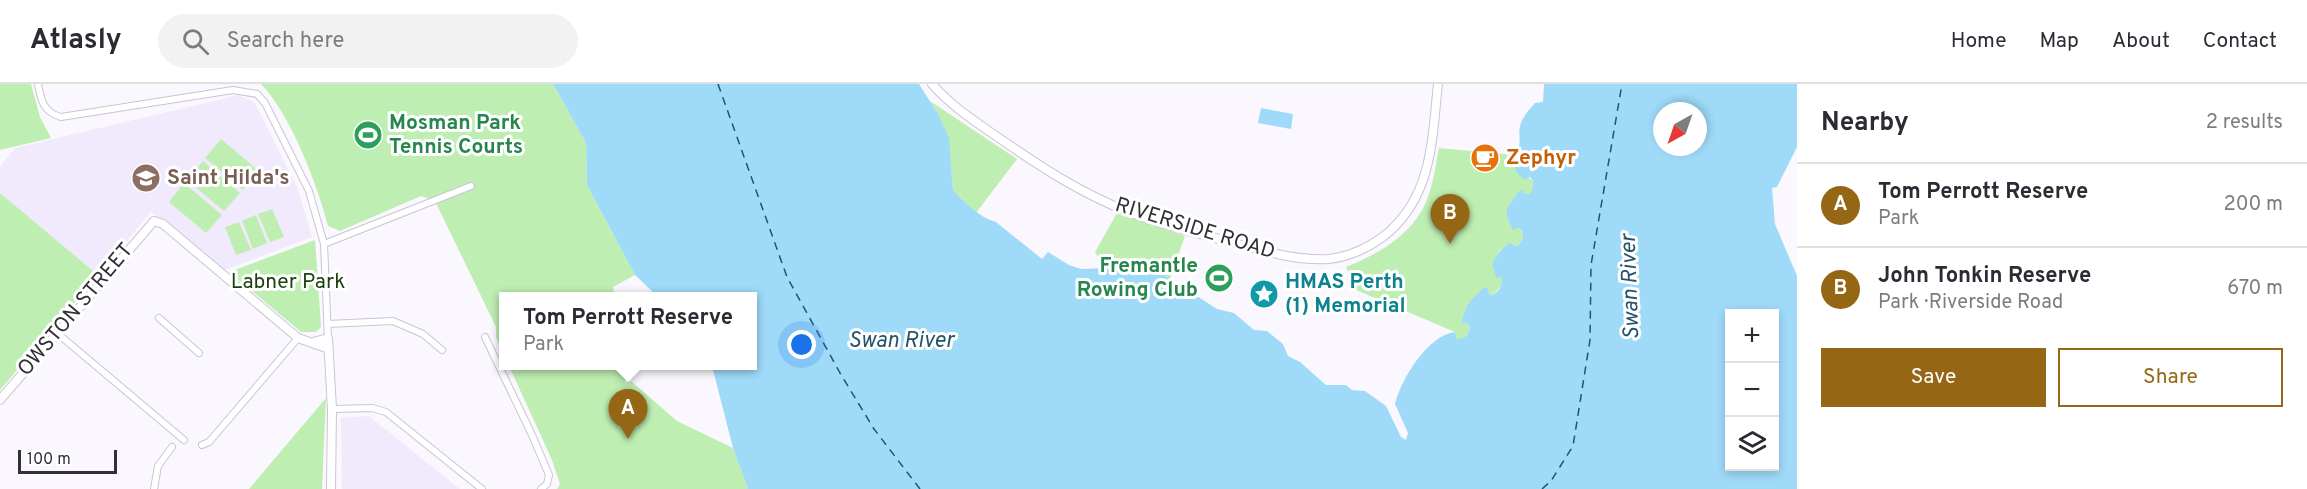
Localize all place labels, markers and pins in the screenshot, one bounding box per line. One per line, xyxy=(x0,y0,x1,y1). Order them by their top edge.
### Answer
place label: Mosman Park Tennis Courts xyxy=(389,110,523,161)
sports icon: Mosman Park Tennis Courts xyxy=(352,119,384,151)
cafe icon: Zephyr xyxy=(1469,142,1501,174)
place label: Zephyr xyxy=(1506,145,1576,172)
school or university icon: Saint Hilda's xyxy=(130,162,162,194)
place label: Saint Hilda's xyxy=(167,165,290,192)
pin: B xyxy=(1430,194,1470,244)
place label: Fremantle Rowing Club xyxy=(1077,253,1198,304)
sports icon: Fremantle Rowing Club xyxy=(1203,262,1235,294)
place label: HMAS Perth (1) Memorial xyxy=(1285,269,1406,320)
place icon: HMAS Perth (1) Memorial xyxy=(1248,278,1280,310)
pin: A xyxy=(608,390,648,439)

